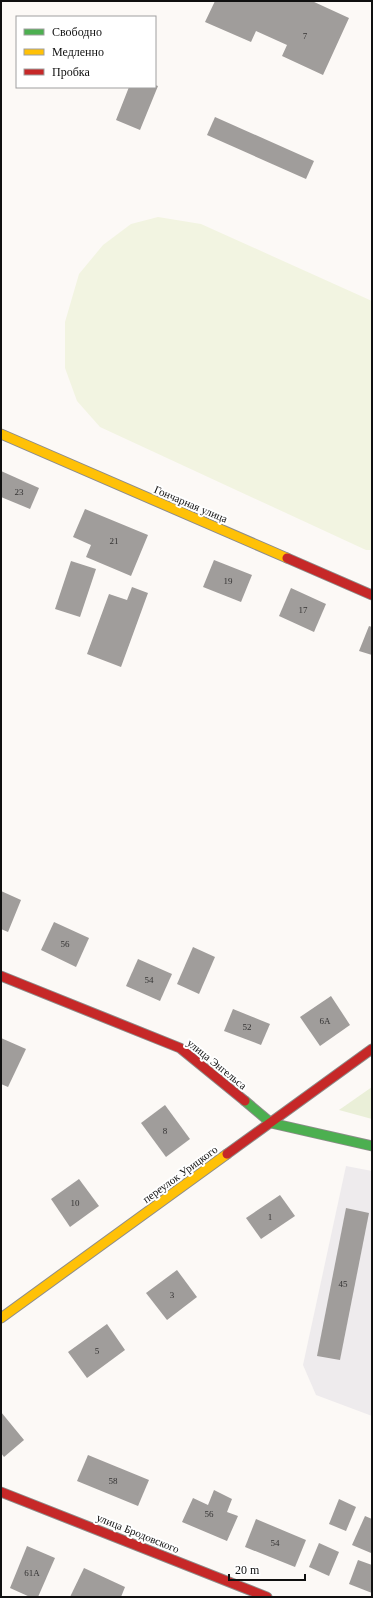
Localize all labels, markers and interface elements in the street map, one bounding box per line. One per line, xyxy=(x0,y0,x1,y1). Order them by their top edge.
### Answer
legend xyxy=(16,16,156,88)
text: Свободно xyxy=(52,25,102,39)
house number: 7 xyxy=(303,31,308,41)
text: Медленно xyxy=(52,45,104,59)
text: Пробка xyxy=(52,65,90,79)
street label: Гончарная улица xyxy=(153,483,230,525)
house number: 23 xyxy=(15,487,24,497)
house number: 21 xyxy=(110,536,119,546)
house number: 19 xyxy=(224,576,233,586)
house number: 17 xyxy=(299,605,308,615)
house number: 56 xyxy=(61,939,70,949)
house number: 54 xyxy=(145,975,154,985)
house number: 6А xyxy=(320,1016,331,1026)
house number: 52 xyxy=(243,1022,252,1032)
street label: улица Энгельса xyxy=(185,1036,249,1092)
house number: 8 xyxy=(163,1126,168,1136)
street label: переулок Урицкого xyxy=(140,1143,220,1205)
house number: 10 xyxy=(71,1198,80,1208)
house number: 1 xyxy=(268,1212,272,1222)
house number: 45 xyxy=(339,1279,348,1289)
house number: 3 xyxy=(170,1290,175,1300)
house number: 5 xyxy=(95,1346,100,1356)
house number: 58 xyxy=(109,1476,118,1486)
house number: 56 xyxy=(205,1509,214,1519)
street label: улица Бродовского xyxy=(95,1511,182,1555)
house number: 54 xyxy=(271,1538,280,1548)
scale bar xyxy=(229,1556,305,1582)
text: 20 m xyxy=(235,1563,260,1577)
house number: 61А xyxy=(24,1568,40,1578)

